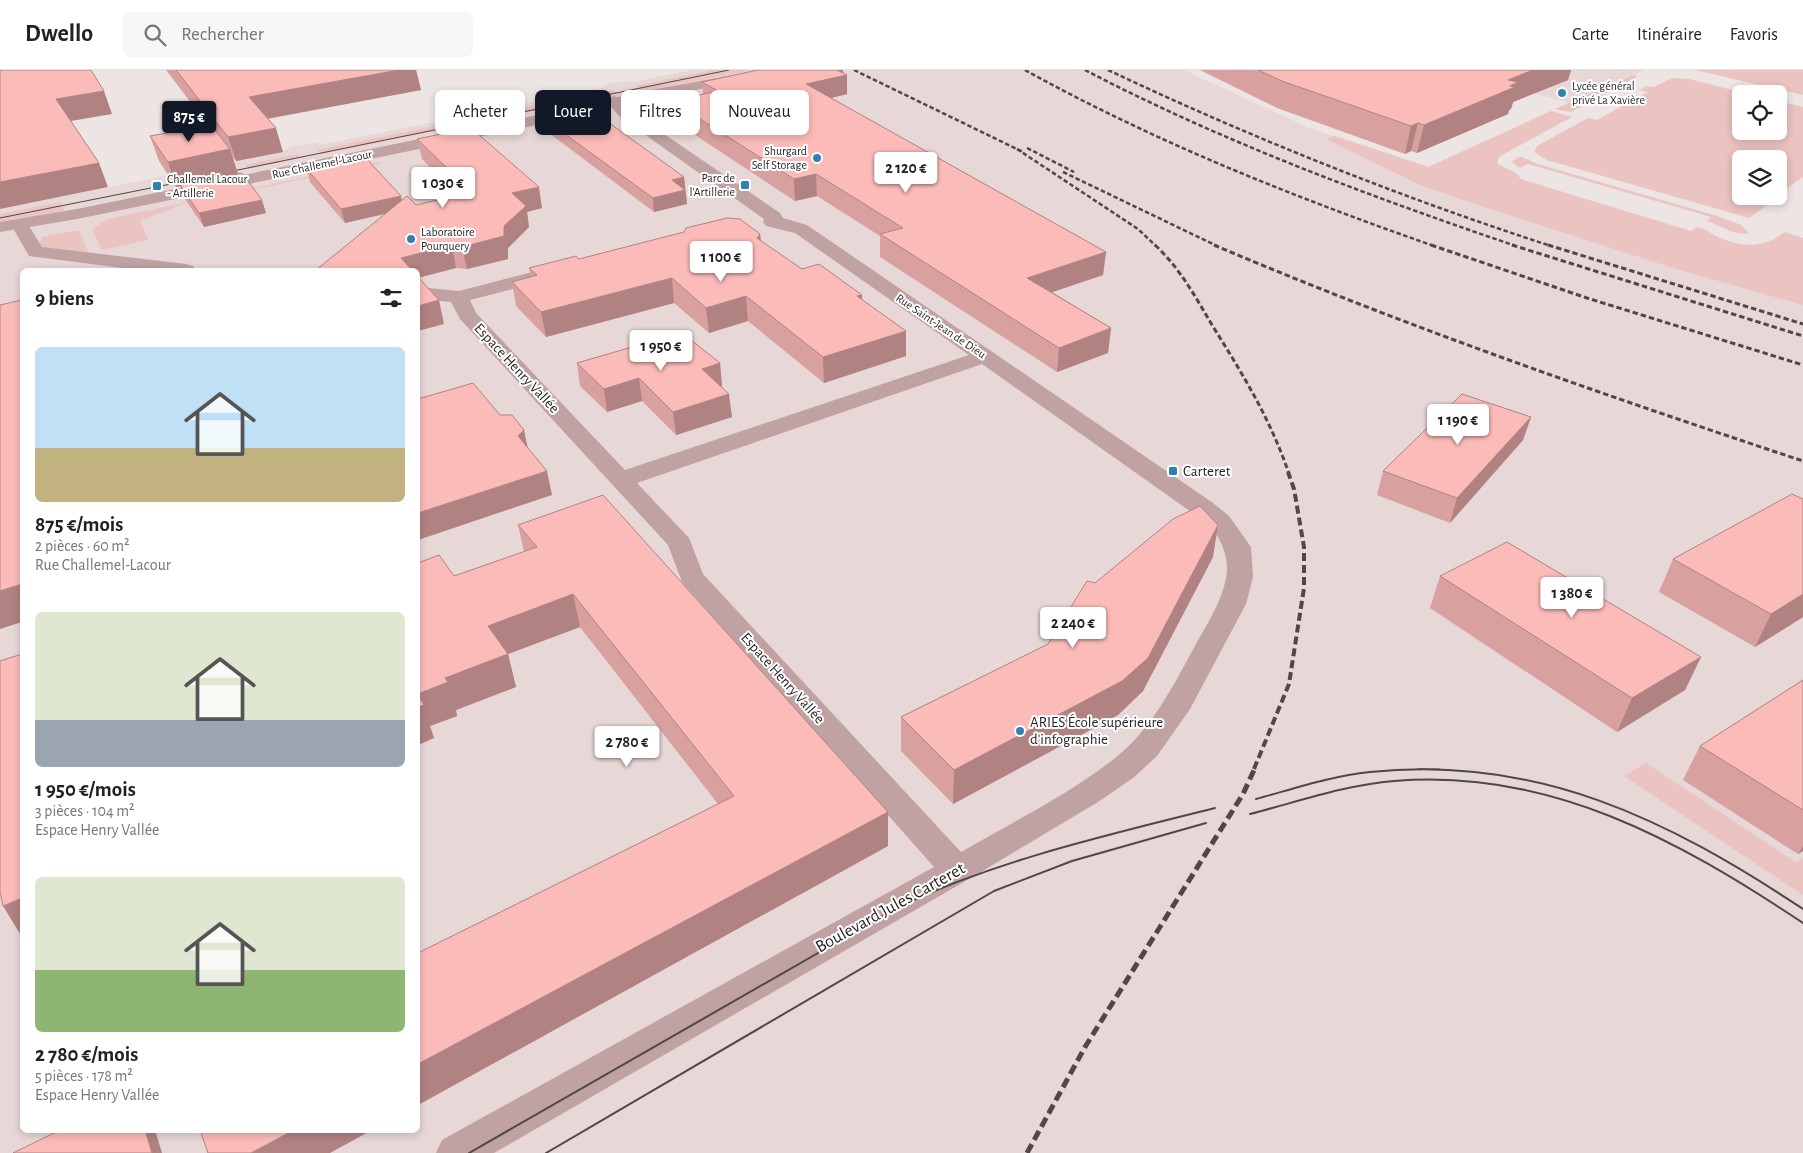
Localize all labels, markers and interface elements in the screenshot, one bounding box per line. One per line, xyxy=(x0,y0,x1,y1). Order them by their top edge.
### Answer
search box xyxy=(123,12,473,57)
icon: search xyxy=(141,21,169,49)
text: Dwello xyxy=(25,22,93,46)
text: Rechercher xyxy=(181,25,264,44)
text: Carte xyxy=(1572,26,1609,44)
text: Itinéraire xyxy=(1637,26,1702,44)
text: Favoris xyxy=(1730,26,1778,44)
place label: Lycée général privé La Xavière xyxy=(1572,80,1645,106)
map controls xyxy=(1732,85,1787,205)
button: locate xyxy=(1732,85,1787,140)
marker: Lycée général privé La Xavière xyxy=(1556,87,1568,99)
chip: Acheter xyxy=(435,90,525,135)
chip: Louer xyxy=(535,90,611,135)
chip: Filtres xyxy=(621,90,700,135)
chip: Nouveau xyxy=(710,90,809,135)
pin: 875 € xyxy=(154,100,224,143)
text: 875 € xyxy=(173,109,205,125)
place label: Shurgard Self Storage xyxy=(752,145,807,171)
street label: Rue Challemel-Lacour xyxy=(271,148,373,180)
button: layers xyxy=(1732,150,1787,205)
marker: Shurgard Self Storage xyxy=(811,152,823,164)
pin: 2 120 € xyxy=(860,152,952,194)
text: 2 120 € xyxy=(885,160,927,176)
pin: 1 030 € xyxy=(397,166,489,209)
place label: Parc de l'Artillerie xyxy=(690,172,735,198)
place label: Challemel Lacour - Artillerie xyxy=(167,173,248,199)
text: 1 030 € xyxy=(422,175,464,191)
marker: Parc de l'Artillerie xyxy=(739,179,751,191)
marker: Challemel Lacour - Artillerie xyxy=(151,180,163,192)
place label: Laboratoire Pourquery xyxy=(421,226,475,253)
marker: Laboratoire Pourquery xyxy=(405,233,417,245)
pin: 1 100 € xyxy=(675,240,767,283)
text: 1 100 € xyxy=(701,249,741,265)
icon: filters xyxy=(377,284,405,312)
text: 9 biens xyxy=(35,288,94,309)
street label: Rue Saint-Jean de Dieu xyxy=(894,291,988,361)
street label: Espace Henry Vallée xyxy=(471,321,562,416)
pin: 1 950 € xyxy=(615,330,707,372)
text: 1 950 € xyxy=(640,338,682,354)
icon: home xyxy=(175,379,265,469)
pin: 1 190 € xyxy=(1412,404,1504,446)
text: 1 190 € xyxy=(1438,412,1478,428)
place label: Carteret xyxy=(1183,464,1231,479)
marker: Carteret xyxy=(1167,465,1179,477)
text: 875 €/mois xyxy=(35,514,123,535)
text: 2 pièces · 60 m² xyxy=(35,538,130,554)
text: Rue Challemel-Lacour xyxy=(35,557,171,573)
pin: 1 380 € xyxy=(1526,576,1618,619)
text: 1 380 € xyxy=(1551,585,1593,601)
pin: 2 240 € xyxy=(1027,606,1119,649)
text: 2 240 € xyxy=(1051,615,1095,631)
street label: Espace Henry Vallée xyxy=(738,630,827,727)
icon: home xyxy=(175,644,265,734)
place label: ARIES École supérieure d'infographie xyxy=(1030,713,1163,747)
marker: ARIES École supérieure d'infographie xyxy=(1014,725,1026,737)
pin: 2 780 € xyxy=(581,726,673,768)
text: 2 780 € xyxy=(606,734,648,750)
text: 1 950 €/mois xyxy=(35,779,136,800)
text: 3 pièces · 104 m² xyxy=(35,803,135,819)
text: Espace Henry Vallée xyxy=(35,822,159,838)
street label: Boulevard Jules Carteret xyxy=(813,859,968,956)
icon: home xyxy=(175,909,265,999)
text: 2 780 €/mois xyxy=(35,1044,138,1065)
text: 5 pièces · 178 m² xyxy=(35,1068,133,1084)
text: Espace Henry Vallée xyxy=(35,1087,159,1103)

